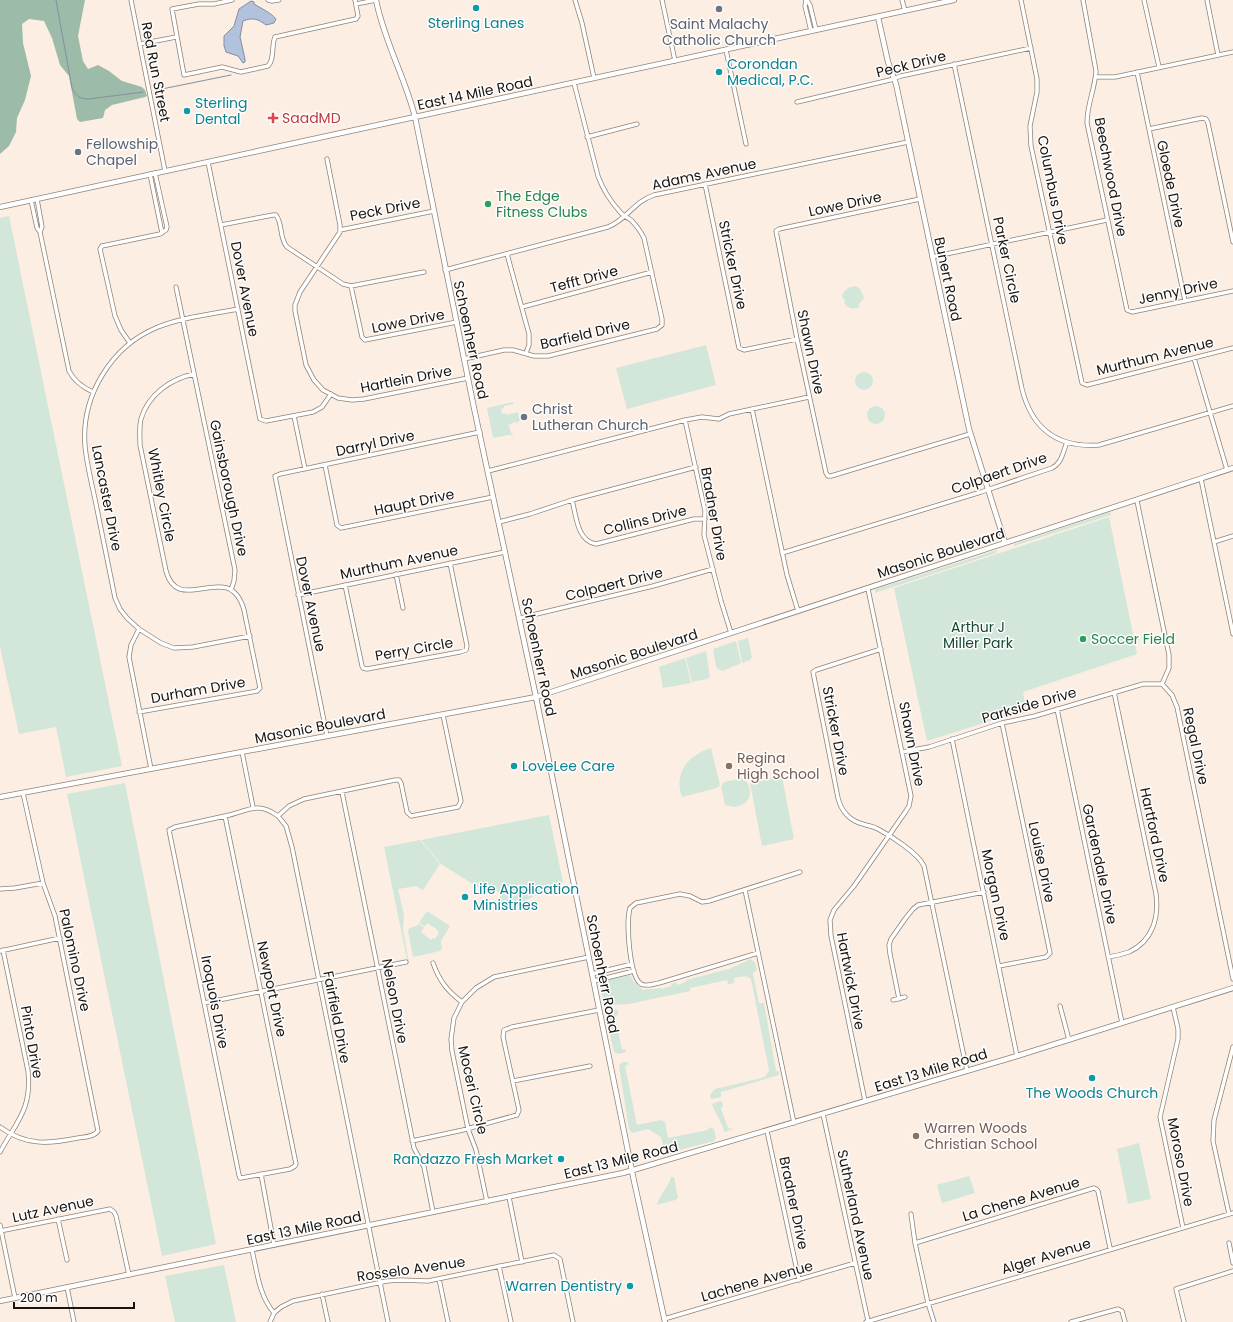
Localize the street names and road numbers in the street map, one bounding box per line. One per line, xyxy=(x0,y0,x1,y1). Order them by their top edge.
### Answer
street label: Red Run Street xyxy=(136,20,176,124)
street label: Peck Drive xyxy=(874,46,948,82)
street label: East 14 Mile Road xyxy=(415,71,535,115)
street label: Beechwood Drive xyxy=(1090,116,1132,239)
street label: Columbus Drive xyxy=(1033,134,1073,247)
street label: Gloede Drive xyxy=(1152,138,1190,230)
street label: Adams Avenue xyxy=(650,153,758,195)
street label: Lowe Drive xyxy=(807,186,884,221)
street label: Peck Drive xyxy=(348,192,422,226)
street label: Parker Circle xyxy=(988,215,1026,305)
street label: Stricker Drive xyxy=(714,219,752,312)
street label: Bunert Road xyxy=(929,235,967,323)
street label: Dover Avenue xyxy=(226,240,264,339)
street label: Tefft Drive xyxy=(548,260,620,298)
street label: Jenny Drive xyxy=(1136,273,1220,309)
street label: Schoenherr Road xyxy=(449,279,493,401)
street label: Lowe Drive xyxy=(370,304,447,338)
street label: Shawn Drive xyxy=(792,308,830,396)
street label: Barfield Drive xyxy=(538,314,632,354)
street label: Murthum Avenue xyxy=(1094,332,1216,380)
street label: Hartlein Drive xyxy=(359,360,454,398)
street label: Gainsborough Drive xyxy=(205,418,253,558)
street label: Darryl Drive xyxy=(334,425,417,461)
street label: Lancaster Drive xyxy=(87,443,127,553)
street label: Whitley Circle xyxy=(143,446,181,544)
street label: Colpaert Drive xyxy=(948,447,1050,499)
street label: Bradner Drive xyxy=(696,466,732,563)
street label: Haupt Drive xyxy=(372,484,456,520)
street label: Collins Drive xyxy=(601,500,689,540)
street label: Masonic Boulevard xyxy=(875,523,1007,583)
street label: Murthum Avenue xyxy=(338,540,460,584)
street label: Dover Avenue xyxy=(291,555,331,654)
street label: Colpaert Drive xyxy=(563,562,665,606)
street label: Schoenherr Road xyxy=(517,596,561,718)
street label: Masonic Boulevard xyxy=(568,624,700,684)
street label: Perry Circle xyxy=(373,632,455,666)
street label: Durham Drive xyxy=(149,672,247,708)
street label: Parkside Drive xyxy=(979,682,1079,728)
street label: Stricker Drive xyxy=(818,685,855,778)
street label: Shawn Drive xyxy=(894,700,930,788)
street label: Masonic Boulevard xyxy=(253,703,387,749)
street label: Regal Drive xyxy=(1178,706,1214,787)
street label: Hartford Drive xyxy=(1135,786,1175,885)
street label: Gardendale Drive xyxy=(1077,802,1123,926)
street label: Louise Drive xyxy=(1024,820,1060,905)
street label: Morgan Drive xyxy=(977,847,1016,943)
street label: Palomino Drive xyxy=(54,907,96,1014)
street label: Schoenherr Road xyxy=(582,913,624,1035)
street label: Hartwick Drive xyxy=(832,931,870,1032)
street label: Newport Drive xyxy=(252,939,292,1039)
street label: Iroquois Drive xyxy=(196,954,234,1051)
street label: Nelson Drive xyxy=(377,957,413,1045)
street label: Fairfield Drive xyxy=(318,969,356,1065)
street label: Pinto Drive xyxy=(16,1004,48,1080)
street label: East 13 Mile Road xyxy=(872,1043,990,1097)
street label: Moceri Circle xyxy=(453,1044,493,1137)
street label: Moroso Drive xyxy=(1163,1116,1199,1209)
street label: East 13 Mile Road xyxy=(562,1136,680,1184)
street label: Sutherland Avenue xyxy=(832,1148,880,1282)
street label: Bradner Drive xyxy=(774,1155,814,1252)
street label: La Chene Avenue xyxy=(960,1172,1082,1226)
street label: Lutz Avenue xyxy=(10,1191,96,1227)
street label: East 13 Mile Road xyxy=(245,1206,363,1250)
street label: Alger Avenue xyxy=(999,1233,1093,1279)
street label: Rosselo Avenue xyxy=(355,1251,467,1287)
street label: Lachene Avenue xyxy=(699,1255,816,1307)

